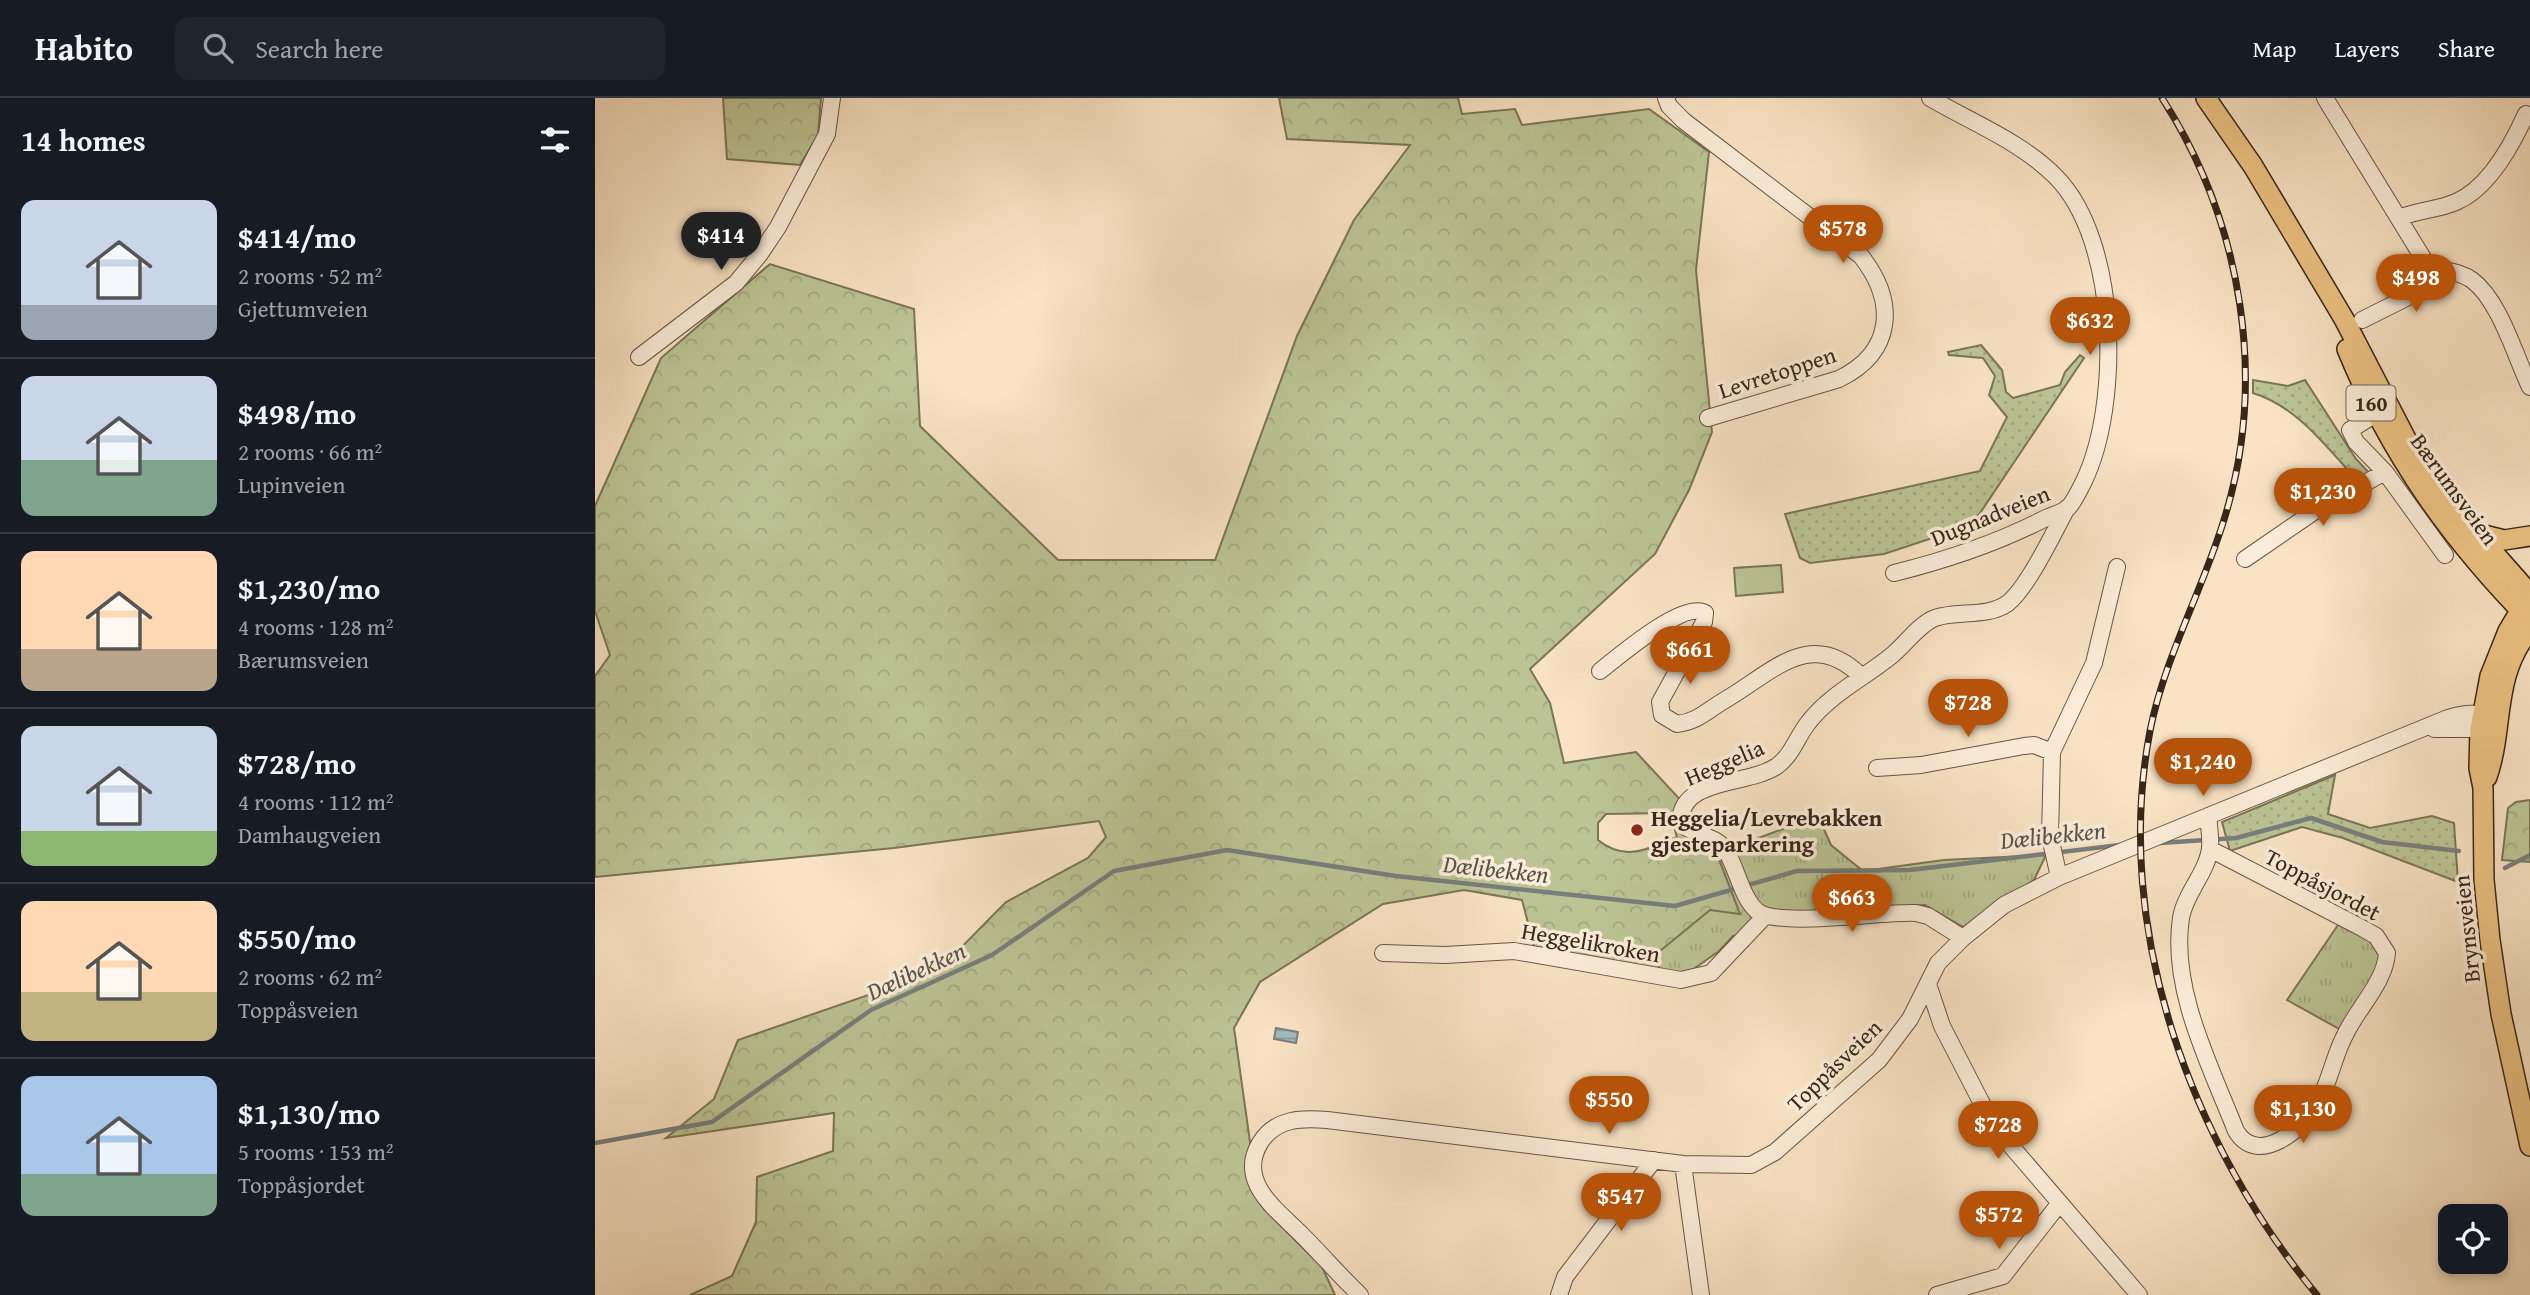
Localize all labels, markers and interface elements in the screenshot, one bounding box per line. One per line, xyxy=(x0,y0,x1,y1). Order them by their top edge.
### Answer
search box xyxy=(175,17,665,80)
text: Habito xyxy=(35,24,133,72)
icon: search xyxy=(199,29,237,67)
text: Search here xyxy=(255,29,383,68)
text: Map xyxy=(2253,31,2296,66)
text: Layers xyxy=(2334,31,2400,66)
text: Share xyxy=(2438,31,2495,66)
text: 14 homes xyxy=(21,118,146,162)
icon: filters xyxy=(536,121,574,159)
pin: $578 xyxy=(1802,206,1884,265)
text: $578 xyxy=(1819,211,1867,244)
pin: $414 xyxy=(680,212,762,272)
text: $414/mo xyxy=(238,215,356,259)
text: $414 xyxy=(697,218,745,251)
icon: home xyxy=(77,228,161,312)
pin: $498 xyxy=(2375,254,2457,314)
text: 2 rooms · 52 m² xyxy=(238,259,382,292)
text: $498 xyxy=(2392,260,2440,293)
text: Gjettumveien xyxy=(238,292,368,325)
pin: $632 xyxy=(2049,298,2131,357)
text: $632 xyxy=(2066,303,2114,336)
street label: Levretoppen xyxy=(1714,337,1840,407)
road number: 160 xyxy=(2347,386,2395,420)
text: $498/mo xyxy=(238,391,356,435)
icon: home xyxy=(77,404,161,488)
street label: Bærumsveien xyxy=(2403,426,2507,552)
text: 2 rooms · 66 m² xyxy=(238,435,382,468)
text: Lupinveien xyxy=(238,468,345,501)
pin: $1,230 xyxy=(2266,468,2380,528)
text: $1,230 xyxy=(2290,474,2356,507)
street label: Dugnadveien xyxy=(1926,476,2055,554)
text: $1,230/mo xyxy=(238,566,380,610)
icon: home xyxy=(77,579,161,663)
text: 4 rooms · 128 m² xyxy=(238,610,393,643)
pin: $661 xyxy=(1649,626,1731,686)
text: $661 xyxy=(1666,632,1714,665)
text: Bærumsveien xyxy=(238,643,369,676)
pin: $728 xyxy=(1927,680,2009,739)
text: $728 xyxy=(1944,685,1992,718)
street label: Heggelia xyxy=(1679,730,1769,794)
pin: $1,240 xyxy=(2146,738,2260,798)
text: $728/mo xyxy=(238,741,356,785)
text: $1,240 xyxy=(2170,744,2236,777)
icon: home xyxy=(77,754,161,838)
text: 4 rooms · 112 m² xyxy=(238,785,393,818)
place label: Heggelia/Levrebakken gjesteparkering xyxy=(1651,801,1883,860)
water label: Dælibekken xyxy=(1998,812,2107,858)
text: Damhaugveien xyxy=(238,818,381,851)
marker: Heggelia/Levrebakken gjesteparkering xyxy=(1629,822,1645,838)
street label: Toppåsjordet xyxy=(2259,840,2387,928)
water label: Dælibekken xyxy=(1441,846,1550,892)
pin: $663 xyxy=(1811,874,1893,934)
street label: Brynsveien xyxy=(2444,874,2488,984)
text: $663 xyxy=(1828,880,1876,913)
street label: Heggelikroken xyxy=(1519,914,1663,970)
text: $550/mo xyxy=(238,916,356,960)
icon: home xyxy=(77,929,161,1013)
water label: Dælibekken xyxy=(860,933,971,1010)
text: 2 rooms · 62 m² xyxy=(238,960,382,993)
text: Toppåsveien xyxy=(238,993,358,1026)
street label: Toppåsveien xyxy=(1779,1011,1889,1119)
pin: $550 xyxy=(1568,1076,1650,1136)
text: $550 xyxy=(1585,1082,1633,1115)
pin: $1,130 xyxy=(2246,1086,2360,1145)
text: $1,130/mo xyxy=(238,1091,380,1135)
text: $1,130 xyxy=(2270,1091,2336,1124)
pin: $728 xyxy=(1957,1102,2039,1161)
icon: home xyxy=(77,1104,161,1188)
text: $728 xyxy=(1974,1107,2022,1140)
text: 5 rooms · 153 m² xyxy=(238,1135,393,1168)
text: Toppåsjordet xyxy=(238,1168,365,1201)
pin: $547 xyxy=(1580,1174,1662,1233)
text: $547 xyxy=(1597,1179,1645,1212)
pin: $572 xyxy=(1958,1192,2040,1251)
text: $572 xyxy=(1975,1197,2023,1230)
map controls xyxy=(2438,1204,2508,1274)
button: locate xyxy=(2438,1204,2508,1274)

